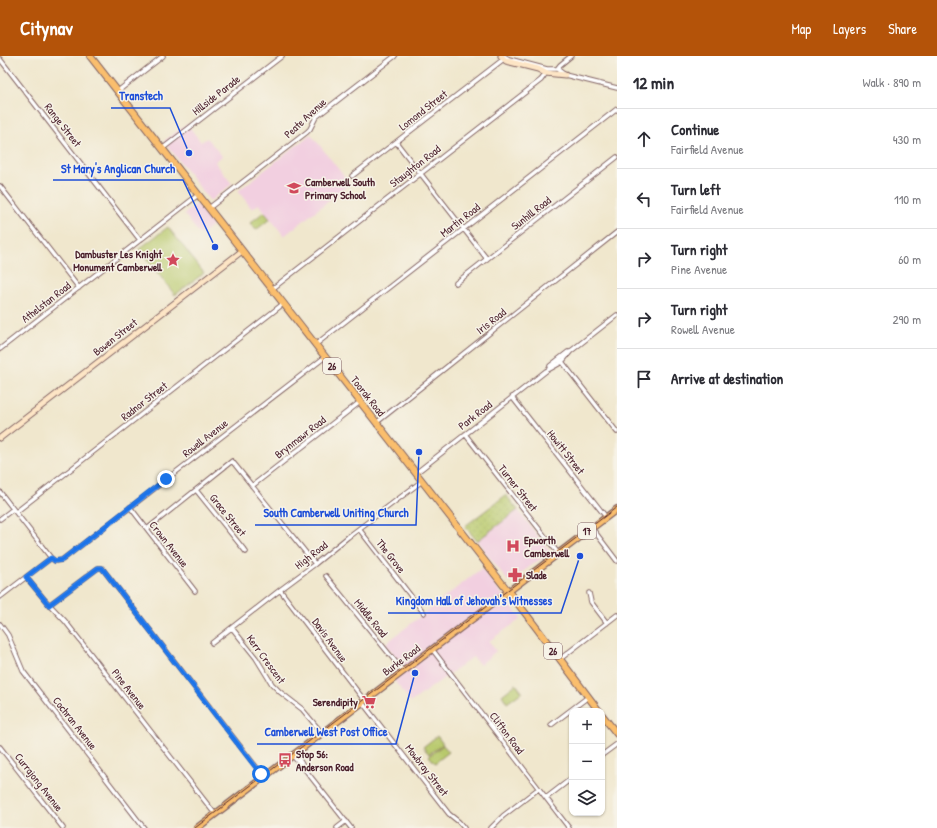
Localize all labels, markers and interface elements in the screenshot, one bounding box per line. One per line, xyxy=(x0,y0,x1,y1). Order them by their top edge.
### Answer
text: Citynav xyxy=(20,15,73,41)
text: Map xyxy=(791,19,811,38)
text: Layers xyxy=(833,19,866,38)
text: Share xyxy=(888,19,917,38)
text: 12 min xyxy=(633,71,674,94)
street label: Hillside Parade xyxy=(189,72,243,118)
text: Walk · 890 m xyxy=(862,73,921,91)
callout: Transtech xyxy=(111,84,170,108)
text: Transtech xyxy=(118,87,164,104)
street label: Lomond Street xyxy=(396,87,450,133)
street label: Peate Avenue xyxy=(281,95,329,141)
street label: Range Street xyxy=(42,100,85,150)
text: Continue xyxy=(671,119,719,140)
icon: ahead xyxy=(633,128,655,150)
text: 430 m xyxy=(893,130,921,148)
text: Fairfield Avenue xyxy=(671,140,744,158)
street label: Staughton Road xyxy=(387,141,444,190)
callout: St Mary's Anglican Church xyxy=(53,156,183,180)
text: St Mary's Anglican Church xyxy=(61,160,176,178)
place label: Camberwell South Primary School xyxy=(305,175,375,203)
text: Turn left xyxy=(671,179,721,200)
school or university icon: Camberwell South Primary School xyxy=(286,180,302,196)
icon: left xyxy=(633,188,655,210)
text: 110 m xyxy=(894,190,921,208)
street label: Sunhill Road xyxy=(508,193,554,233)
street label: Martin Road xyxy=(437,200,483,240)
text: Fairfield Avenue xyxy=(671,200,744,218)
text: Turn right xyxy=(671,239,727,260)
place label: Dambuster Les Knight Monument Camberwell xyxy=(73,247,163,274)
icon: right xyxy=(633,248,655,270)
text: 60 m xyxy=(898,250,921,268)
place icon: Dambuster Les Knight Monument Camberwell xyxy=(165,252,181,268)
text: Pine Avenue xyxy=(671,260,727,278)
street label: Athelstan Road xyxy=(18,278,74,326)
text: Turn right xyxy=(671,299,727,320)
street label: Iris Road xyxy=(473,305,509,337)
icon: right xyxy=(633,308,655,330)
text: 290 m xyxy=(892,310,921,328)
street label: Bowen Street xyxy=(90,315,140,359)
text: Rowell Avenue xyxy=(671,320,735,338)
road number: 26 xyxy=(323,358,341,374)
icon: arrive xyxy=(633,368,655,390)
text: Arrive at destination xyxy=(671,368,783,389)
street label: Toorak Road xyxy=(348,373,389,420)
street label: Radnor Street xyxy=(118,378,170,424)
street label: Park Road xyxy=(455,397,495,433)
street label: Brynmawr Road xyxy=(272,412,329,461)
street label: Rowell Avenue xyxy=(179,415,231,460)
street label: Howitt Street xyxy=(544,427,588,477)
street label: Turner Street xyxy=(495,462,541,514)
route end xyxy=(157,470,175,488)
street label: Grace Street xyxy=(207,491,249,539)
callout: South Camberwell Uniting Church xyxy=(255,501,416,525)
text: South Camberwell Uniting Church xyxy=(264,504,409,522)
street label: Crown Avenue xyxy=(146,518,192,571)
road number: 17 xyxy=(578,523,596,539)
place label: Epworth Camberwell xyxy=(524,533,570,560)
street label: The Grove xyxy=(373,536,409,576)
street label: High Road xyxy=(292,537,331,572)
hospital icon: Epworth Camberwell xyxy=(505,538,521,554)
pharmacy icon: Slade xyxy=(507,567,523,583)
place label: Slade xyxy=(526,568,548,582)
callout: Kingdom Hall of Jehovah's Witnesses xyxy=(388,589,561,613)
text: Kingdom Hall of Jehovah's Witnesses xyxy=(396,592,553,610)
street label: Middle Road xyxy=(351,596,391,641)
street label: Davis Avenue xyxy=(309,615,351,665)
street label: Kerr Crescent xyxy=(243,632,289,687)
street label: Burke Road xyxy=(379,641,423,679)
road number: 26 xyxy=(544,643,562,659)
street label: Pine Avenue xyxy=(109,666,150,713)
street label: Cochran Avenue xyxy=(50,694,100,753)
supermarket icon: Serendipity xyxy=(361,694,377,710)
place label: Serendipity xyxy=(313,695,358,710)
map controls xyxy=(569,708,605,816)
button: + xyxy=(569,708,605,744)
street label: Clifton Road xyxy=(487,709,528,757)
callout: Camberwell West Post Office xyxy=(257,720,396,744)
text: Camberwell West Post Office xyxy=(265,723,388,740)
street label: Mowbray Street xyxy=(402,741,452,799)
button: − xyxy=(569,744,605,780)
place label: Stop 56: Anderson Road xyxy=(296,747,354,774)
street label: Currajong Avenue xyxy=(12,750,67,815)
bus stop icon: Stop 56: Anderson Road xyxy=(277,752,293,768)
route start xyxy=(252,765,270,783)
button: layers xyxy=(569,780,605,816)

